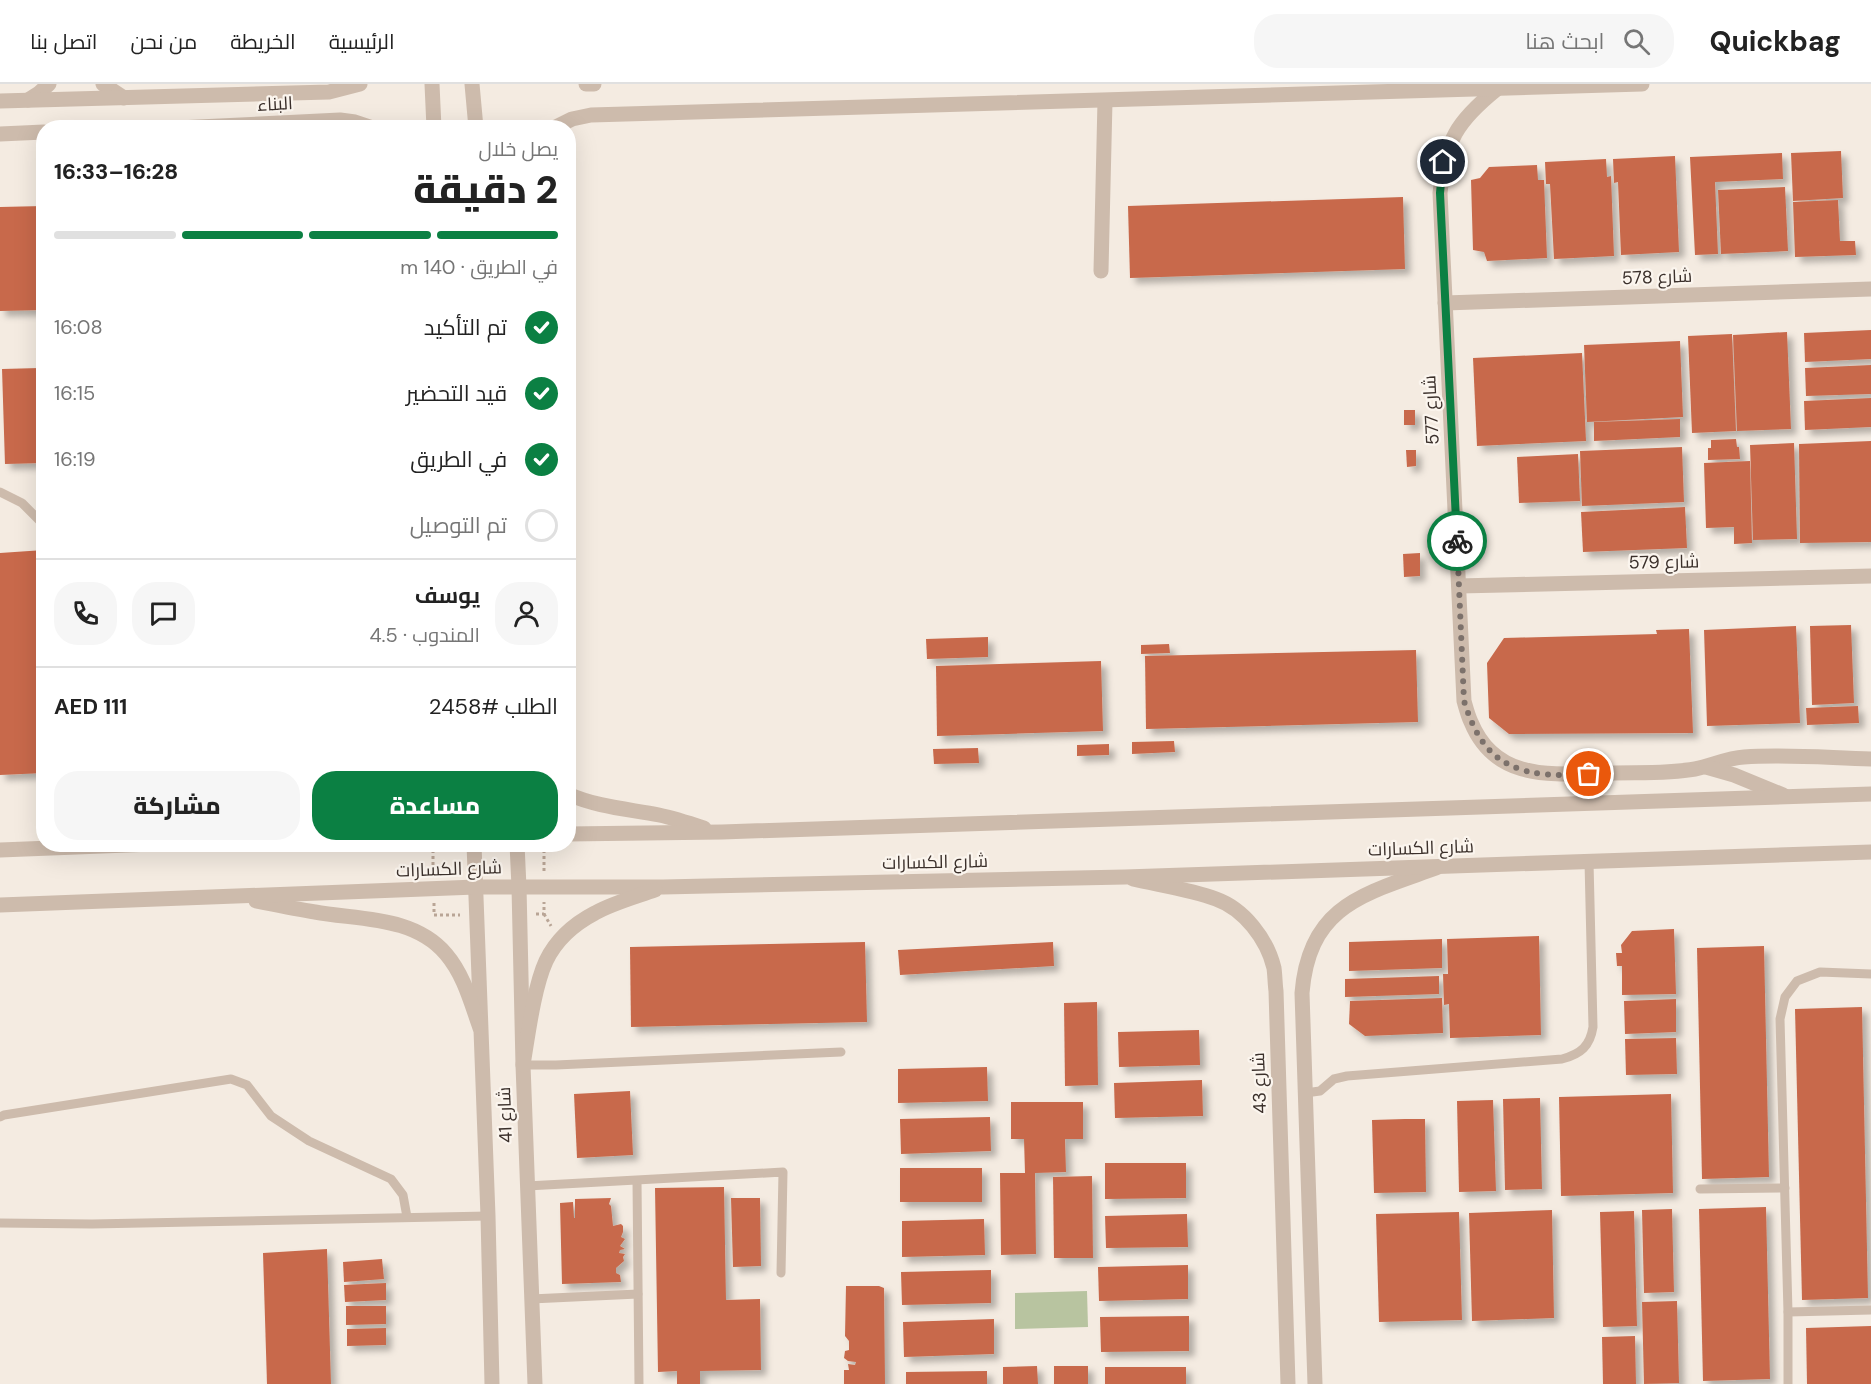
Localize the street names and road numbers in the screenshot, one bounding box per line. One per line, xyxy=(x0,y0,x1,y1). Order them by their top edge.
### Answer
street label: البناء xyxy=(257,91,293,117)
street label: شارع 578 xyxy=(1621,264,1693,290)
street label: شارع 577 xyxy=(1417,375,1445,445)
street label: شارع 579 xyxy=(1628,549,1700,575)
street label: شارع الكسارات xyxy=(1368,834,1474,862)
street label: شارع الكسارات xyxy=(882,849,988,875)
street label: شارع الكسارات xyxy=(396,855,502,883)
street label: شارع 43 xyxy=(1246,1052,1272,1114)
street label: شارع 41 xyxy=(492,1086,518,1144)

